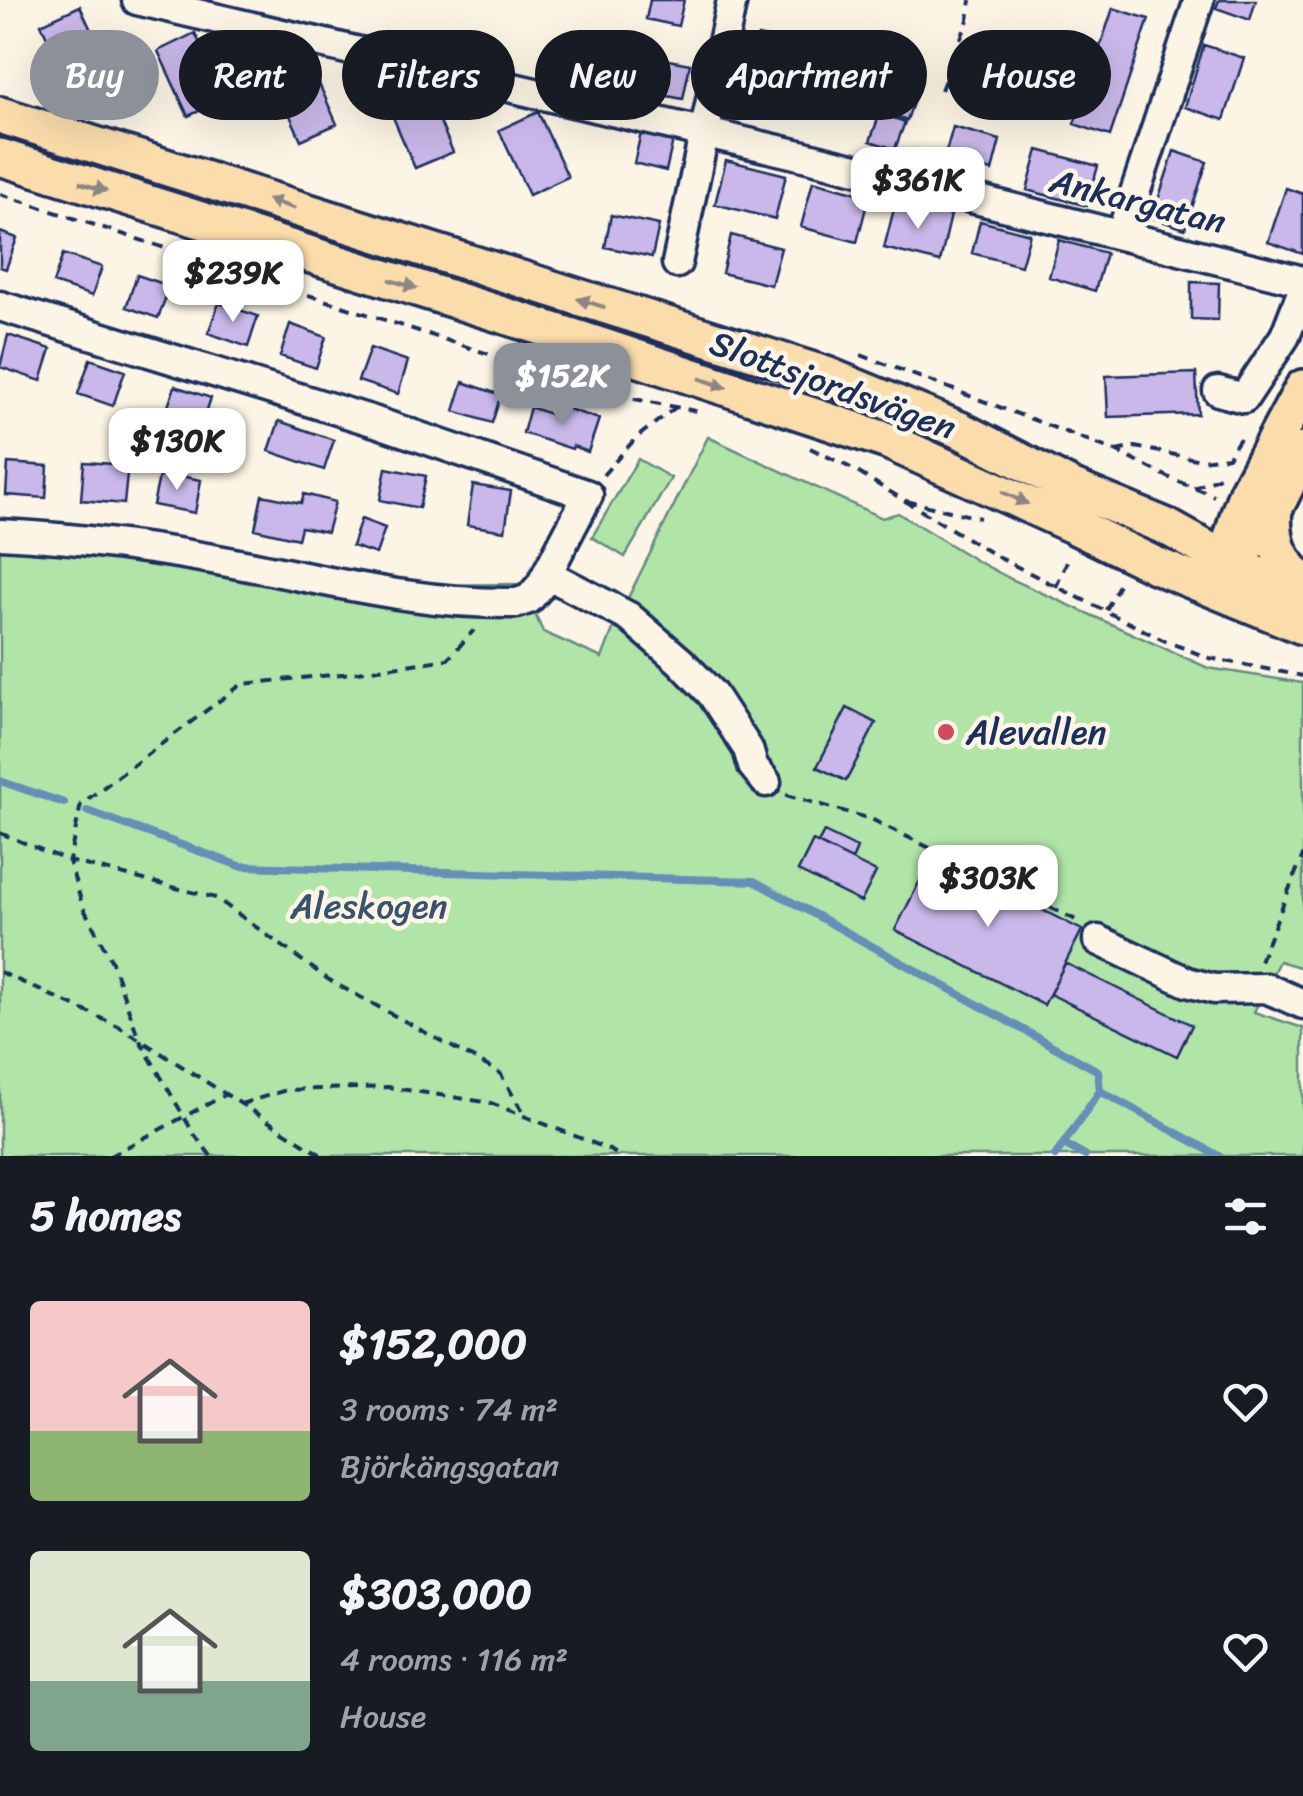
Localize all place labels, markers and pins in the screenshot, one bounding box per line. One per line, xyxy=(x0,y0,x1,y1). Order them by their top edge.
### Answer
pin: $361K xyxy=(848,147,988,232)
pin: $239K xyxy=(163,240,303,325)
pin: $152K xyxy=(492,343,632,428)
pin: $130K xyxy=(107,408,247,493)
place label: Alevallen xyxy=(965,701,1107,763)
marker: Alevallen xyxy=(935,721,957,743)
pin: $303K xyxy=(918,845,1058,930)

